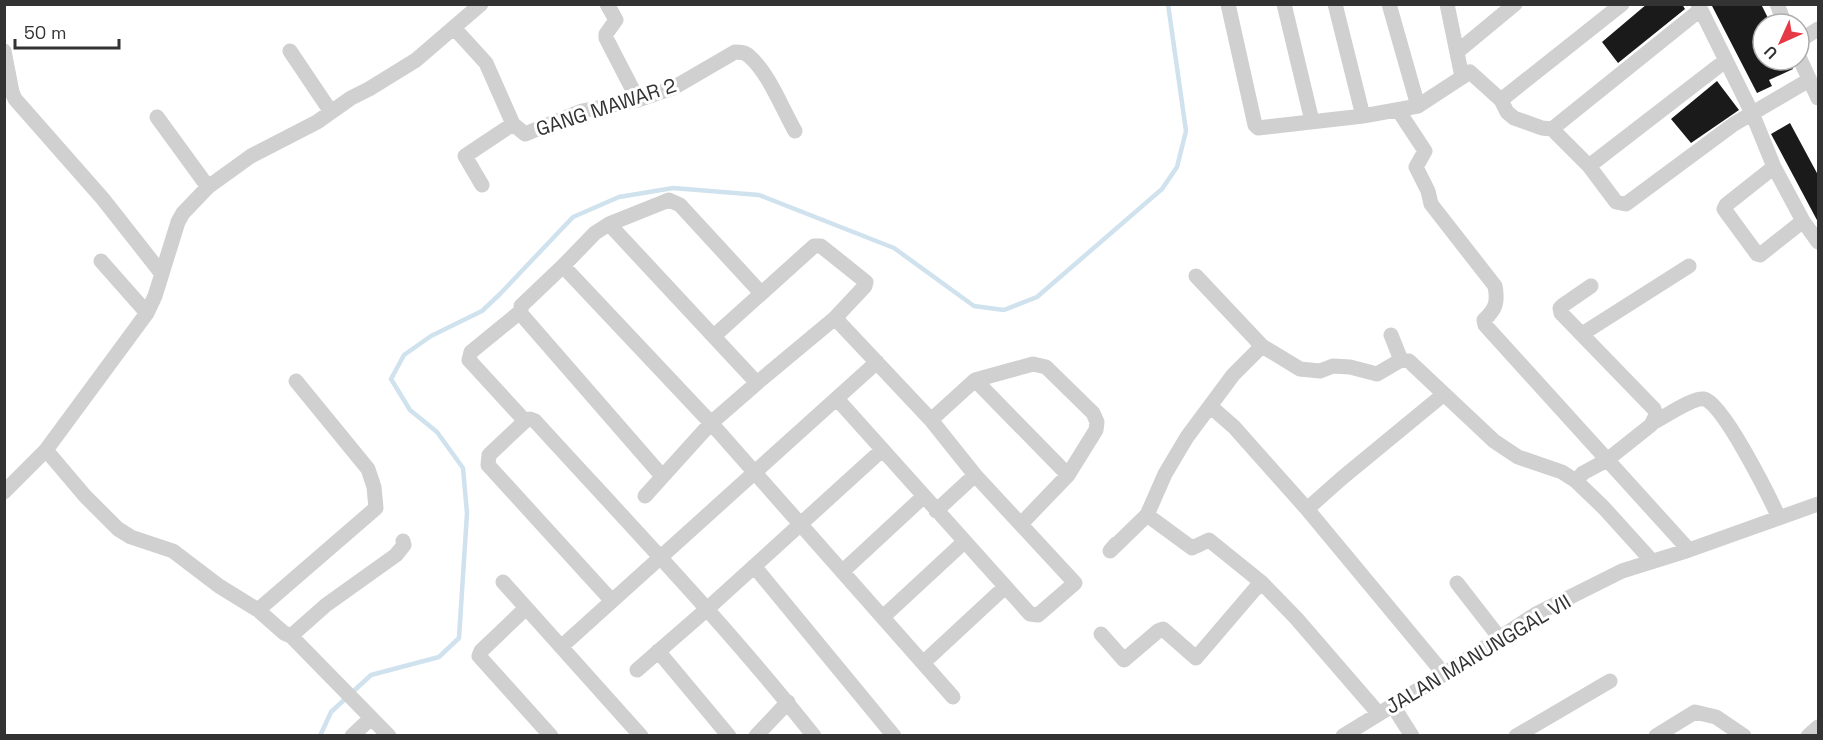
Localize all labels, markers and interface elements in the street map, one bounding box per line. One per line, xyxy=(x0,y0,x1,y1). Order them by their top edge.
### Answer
scale bar xyxy=(15,12,118,50)
north arrow xyxy=(1751,12,1811,72)
text: 50 m xyxy=(24,21,66,44)
text: U xyxy=(1760,41,1782,63)
street label: GANG MAWAR 2 xyxy=(532,72,680,142)
street label: JALAN MANUNGGAL VII xyxy=(1380,588,1576,720)

